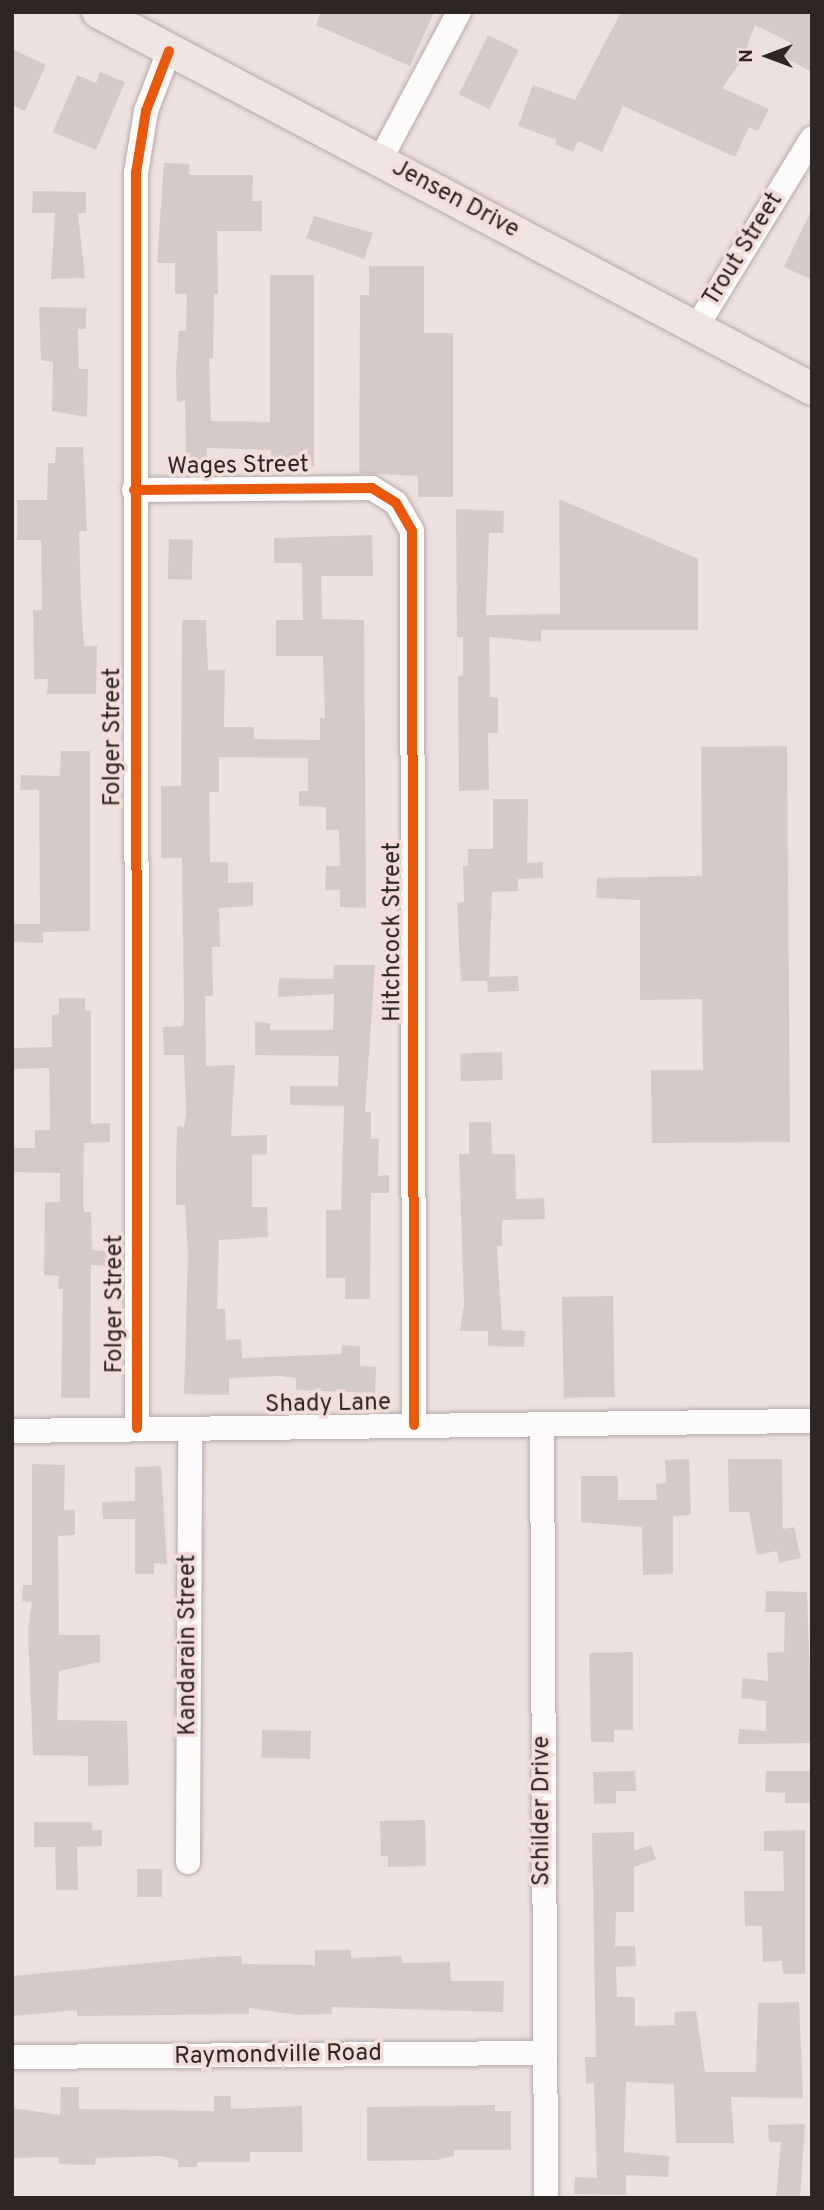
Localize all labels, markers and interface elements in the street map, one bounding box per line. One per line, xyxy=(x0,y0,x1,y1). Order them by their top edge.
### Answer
north arrow xyxy=(733,21,803,91)
text: N xyxy=(735,49,759,63)
street label: Jensen Drive xyxy=(386,154,524,246)
street label: Trout Street xyxy=(698,188,790,312)
street label: Wages Street xyxy=(167,451,309,483)
street label: Folger Street xyxy=(100,668,128,806)
street label: Hitchcock Street xyxy=(380,842,408,1022)
street label: Folger Street xyxy=(102,1235,130,1373)
street label: Shady Lane xyxy=(265,1390,391,1420)
street label: Kandarain Street xyxy=(175,1554,203,1736)
street label: Schilder Drive xyxy=(529,1736,557,1886)
street label: Raymondville Road xyxy=(174,2040,382,2072)

